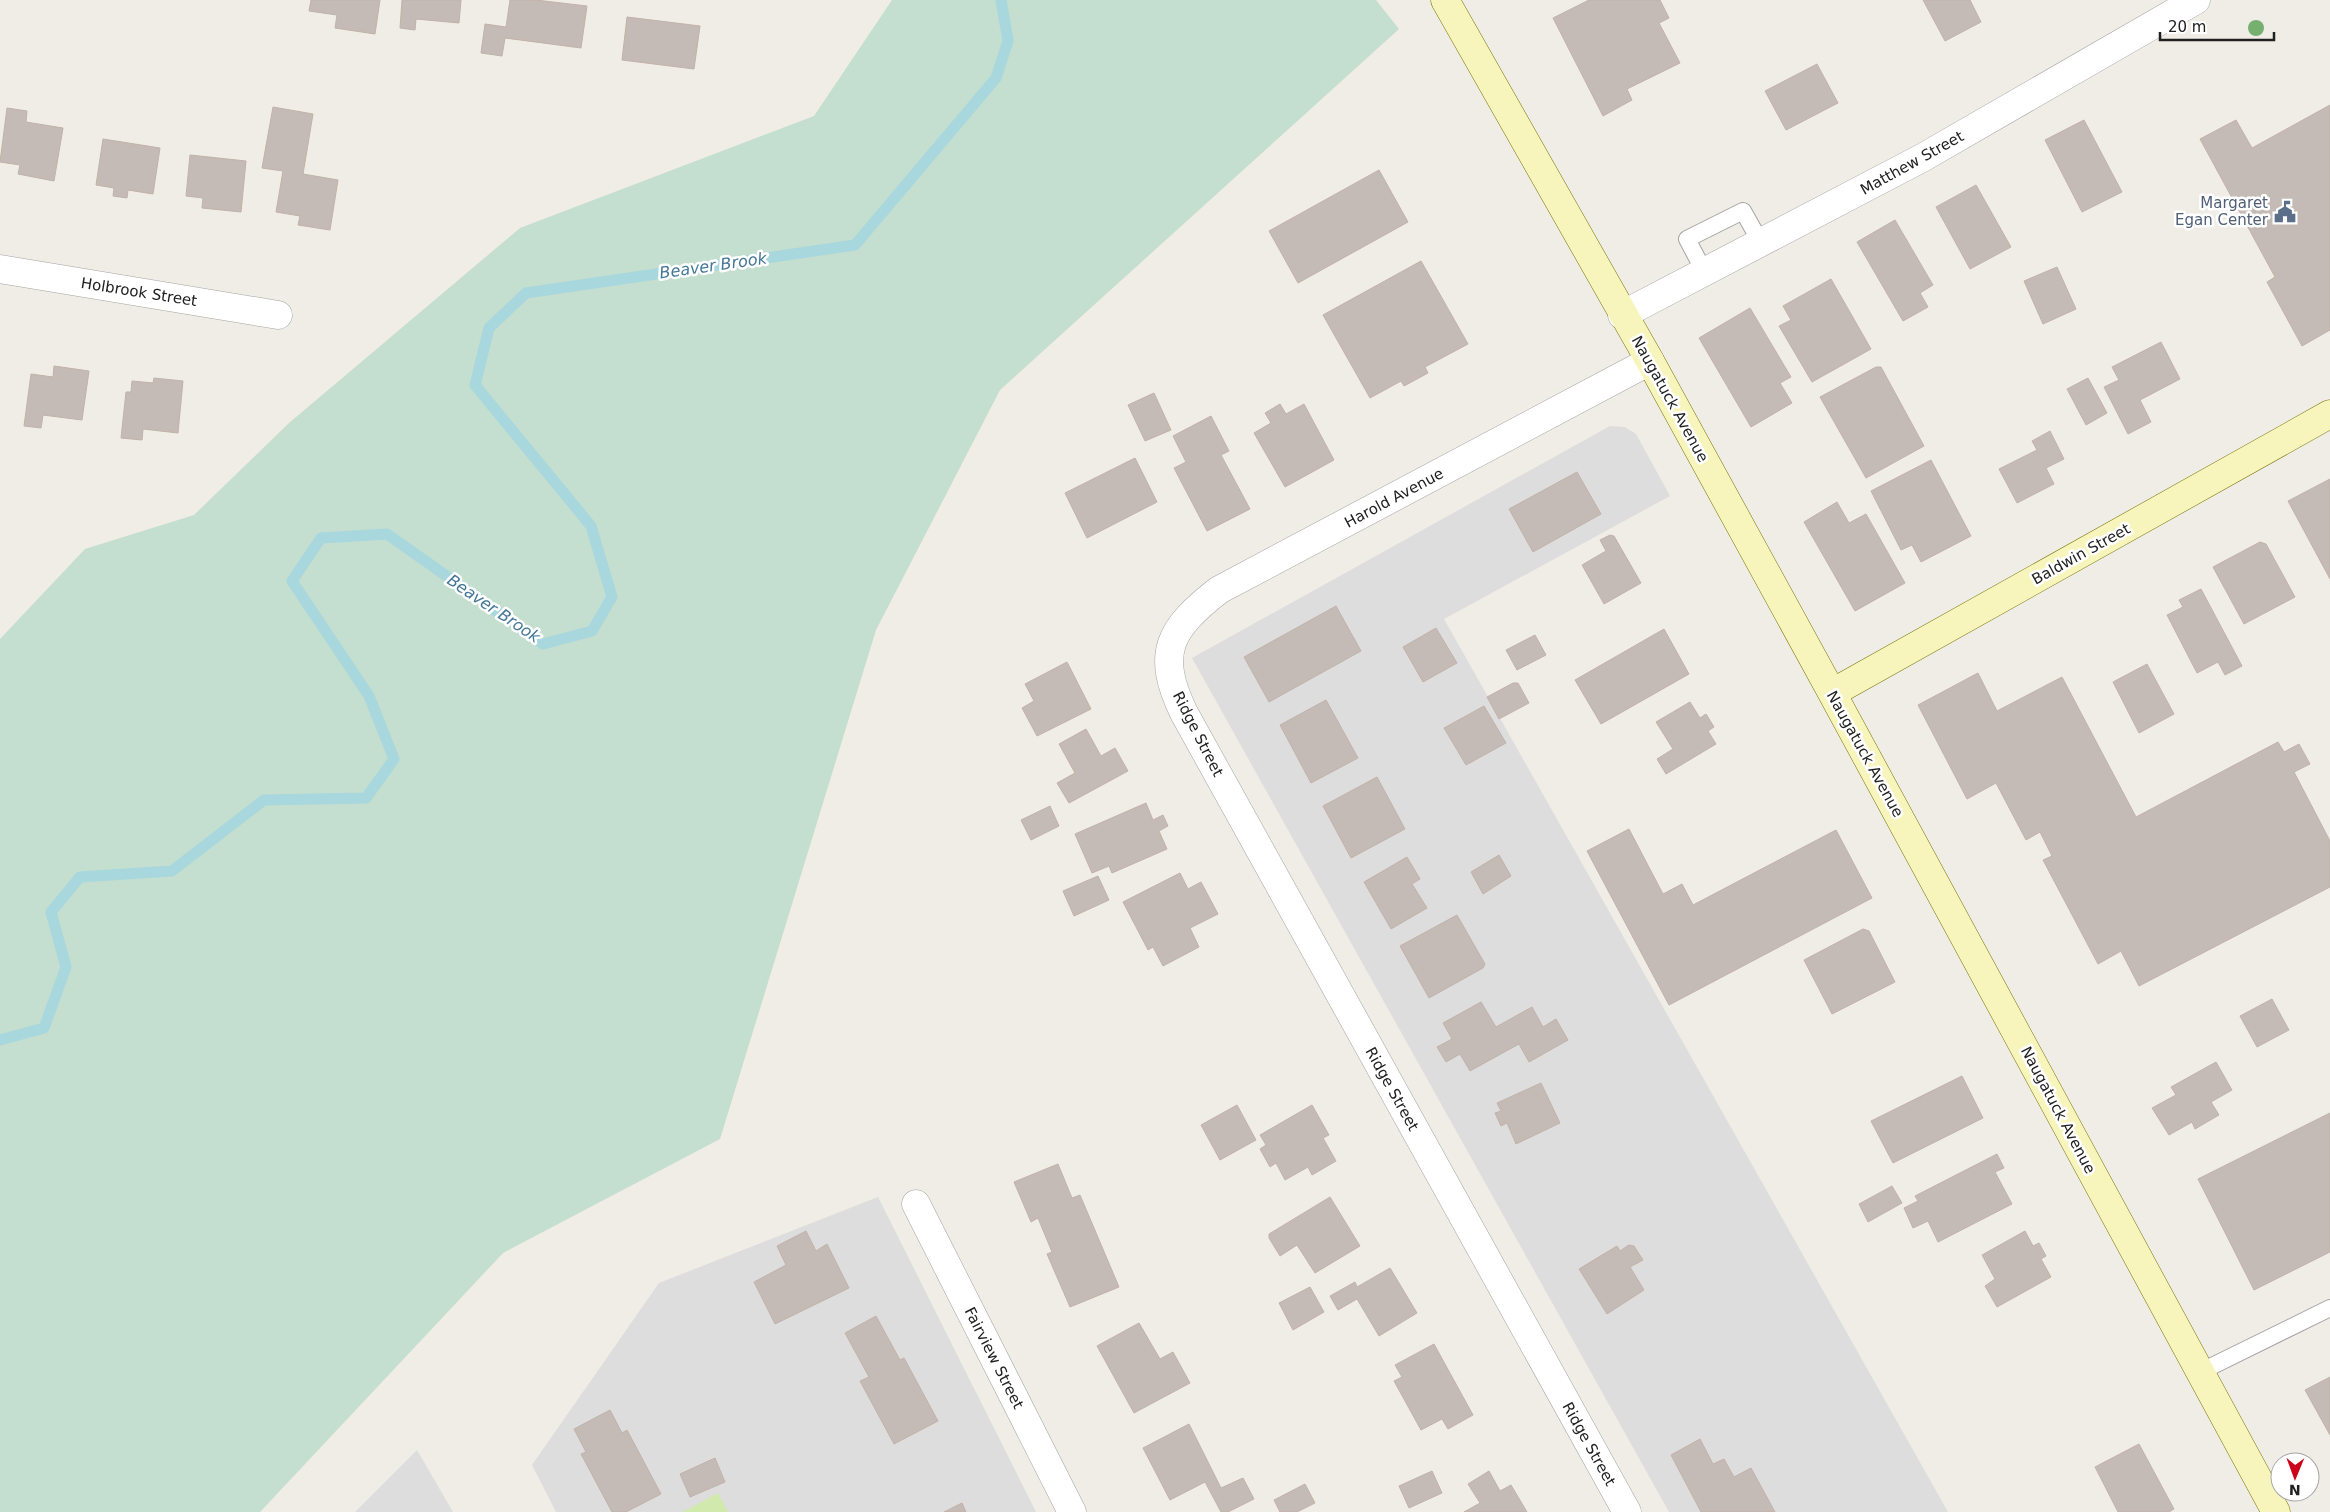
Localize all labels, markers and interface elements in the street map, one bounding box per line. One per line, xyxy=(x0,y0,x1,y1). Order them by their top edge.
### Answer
scale bar xyxy=(2160,10,2274,42)
text: 20 m xyxy=(2168,18,2206,36)
street label: Matthew Street xyxy=(1857,127,1967,199)
place label: Margaret Egan Center xyxy=(2175,194,2269,229)
public building icon: Margaret Egan Center xyxy=(2272,199,2298,225)
water label: Beaver Brook xyxy=(658,248,769,282)
street label: Holbrook Street xyxy=(80,274,198,310)
street label: Naugatuck Avenue xyxy=(1628,333,1712,465)
street label: Harold Avenue xyxy=(1341,464,1447,532)
street label: Baldwin Street xyxy=(2029,520,2133,588)
water label: Beaver Brook xyxy=(444,570,544,647)
street label: Ridge Street xyxy=(1169,688,1227,780)
street label: Naugatuck Avenue xyxy=(1823,688,1907,820)
street label: Naugatuck Avenue xyxy=(2017,1043,2099,1177)
street label: Ridge Street xyxy=(1362,1044,1423,1134)
street label: Fairview Street xyxy=(961,1304,1027,1412)
street label: Ridge Street xyxy=(1559,1399,1620,1489)
north arrow xyxy=(2270,1452,2320,1502)
text: N xyxy=(2289,1482,2301,1498)

